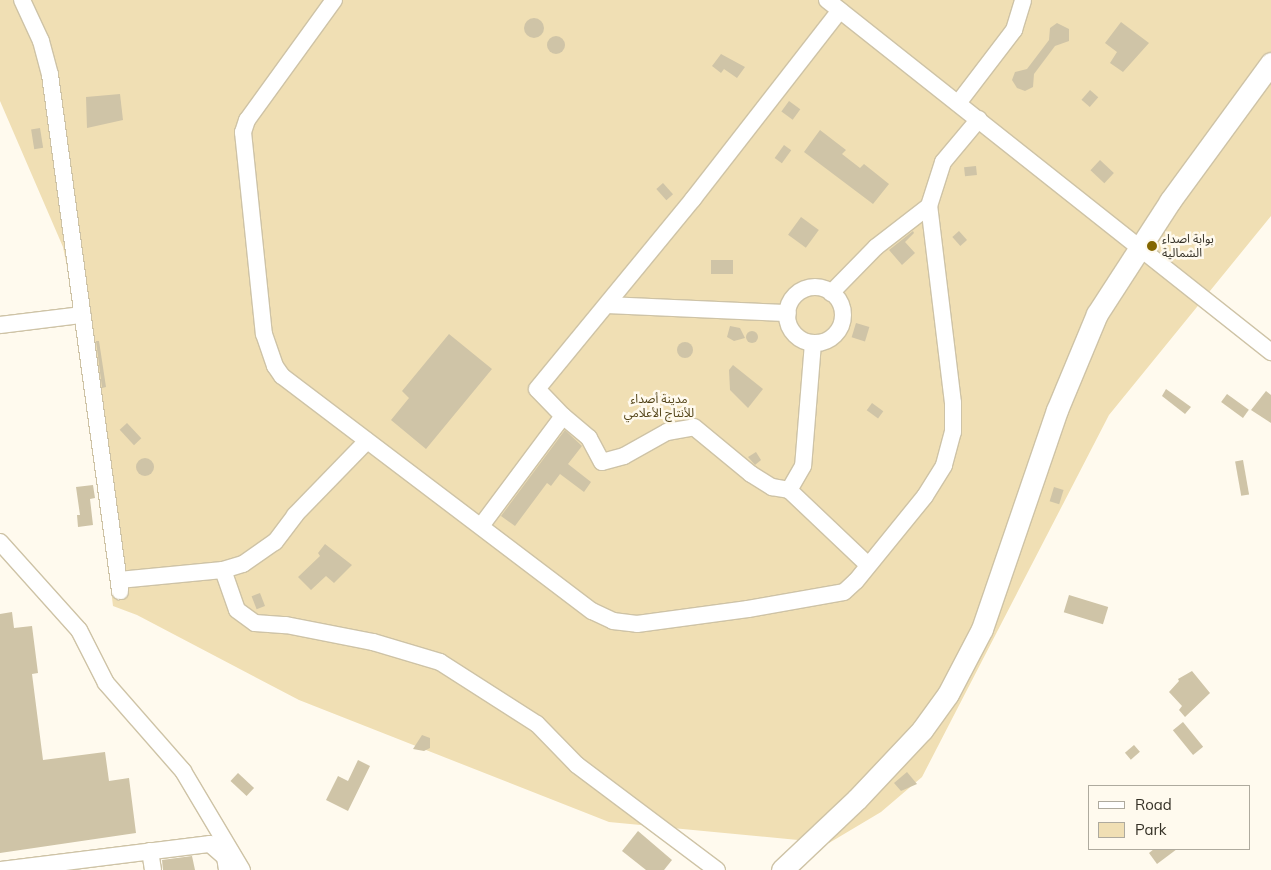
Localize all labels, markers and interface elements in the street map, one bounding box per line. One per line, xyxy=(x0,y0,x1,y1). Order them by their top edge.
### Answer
place label: بوابة اصداء الشمالية xyxy=(1162,232,1214,260)
marker: بوابة اصداء الشمالية xyxy=(1146,240,1158,252)
park label: مدينة أصداء للأنتاج الأعلامي xyxy=(624,392,694,420)
legend xyxy=(1088,785,1251,850)
text: Road xyxy=(1135,795,1172,814)
text: Park xyxy=(1135,820,1167,839)

